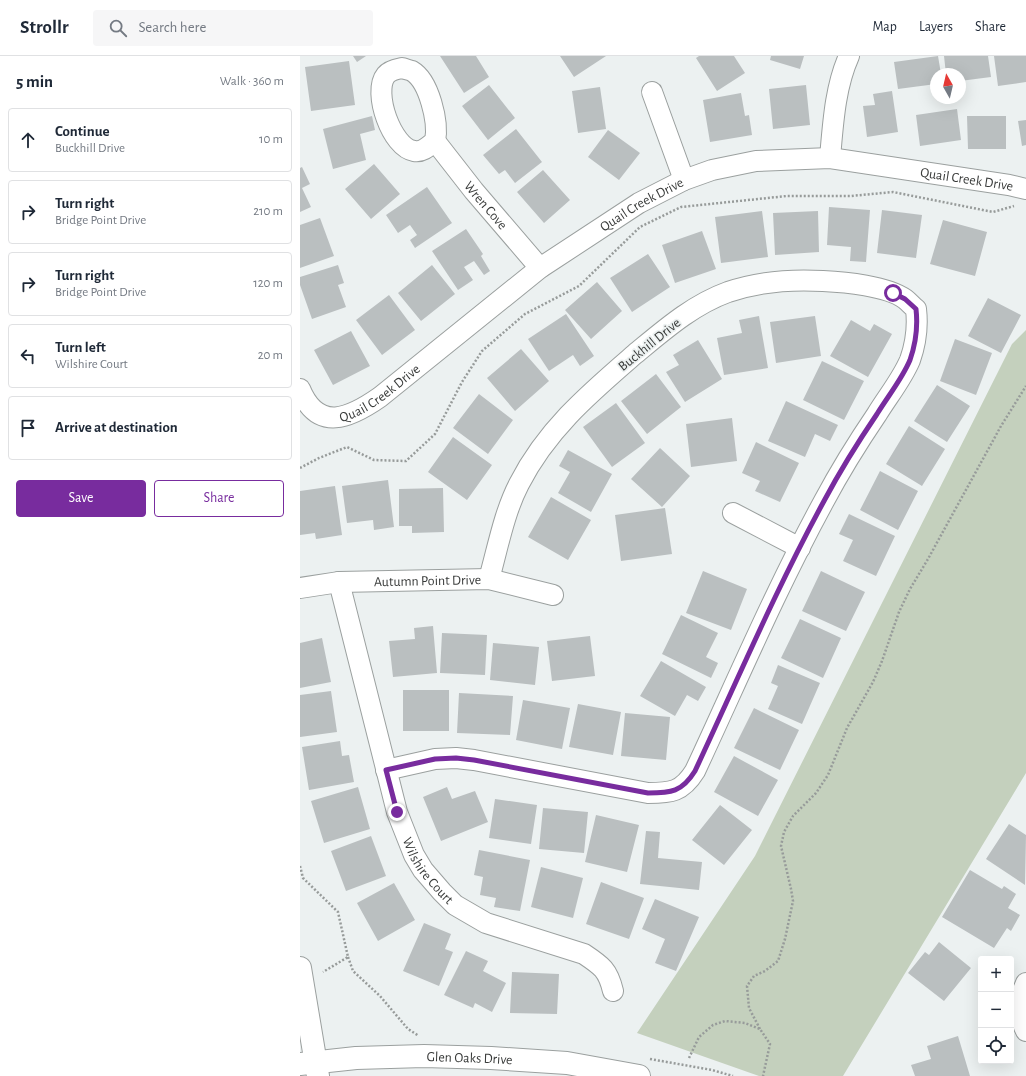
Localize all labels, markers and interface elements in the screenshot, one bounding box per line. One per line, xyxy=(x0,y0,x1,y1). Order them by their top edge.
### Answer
search box xyxy=(93,10,373,46)
icon: search xyxy=(107,17,129,39)
text: Strollr xyxy=(20,18,69,37)
text: Search here xyxy=(139,20,206,35)
text: Map xyxy=(872,20,897,34)
text: Layers xyxy=(919,20,953,34)
text: Share xyxy=(975,20,1006,34)
north arrow xyxy=(930,68,966,104)
text: 5 min xyxy=(16,73,53,90)
text: Walk · 360 m xyxy=(220,75,284,88)
text: Continue xyxy=(55,124,110,139)
icon: ahead xyxy=(17,129,39,151)
text: 10 m xyxy=(259,133,283,146)
text: Buckhill Drive xyxy=(55,142,125,155)
street label: Quail Creek Drive xyxy=(919,166,1015,194)
street label: Quail Creek Drive xyxy=(598,175,686,235)
street label: Wren Cove xyxy=(461,179,510,232)
text: Turn right xyxy=(55,196,114,211)
icon: right xyxy=(17,201,39,223)
text: 210 m xyxy=(253,205,283,218)
text: Bridge Point Drive xyxy=(55,214,146,227)
text: Turn right xyxy=(55,268,114,283)
icon: right xyxy=(17,273,39,295)
text: 120 m xyxy=(253,277,283,290)
route start xyxy=(884,284,902,302)
text: Bridge Point Drive xyxy=(55,286,146,299)
street label: Buckhill Drive xyxy=(616,316,683,374)
text: Turn left xyxy=(55,340,106,355)
icon: left xyxy=(17,345,39,367)
text: 20 m xyxy=(258,349,283,362)
text: Wilshire Court xyxy=(55,358,128,371)
street label: Quail Creek Drive xyxy=(338,362,423,425)
icon: arrive xyxy=(17,417,39,439)
text: Arrive at destination xyxy=(55,420,178,435)
button: Save xyxy=(16,480,146,517)
button: Share xyxy=(154,480,284,517)
street label: Autumn Point Drive xyxy=(374,573,481,589)
route end xyxy=(388,803,406,821)
street label: Wilshire Court xyxy=(400,835,456,907)
map controls xyxy=(978,956,1014,1064)
button: + xyxy=(978,956,1014,992)
button: − xyxy=(978,992,1014,1028)
button: locate xyxy=(978,1028,1014,1064)
street label: Glen Oaks Drive xyxy=(426,1050,513,1067)

